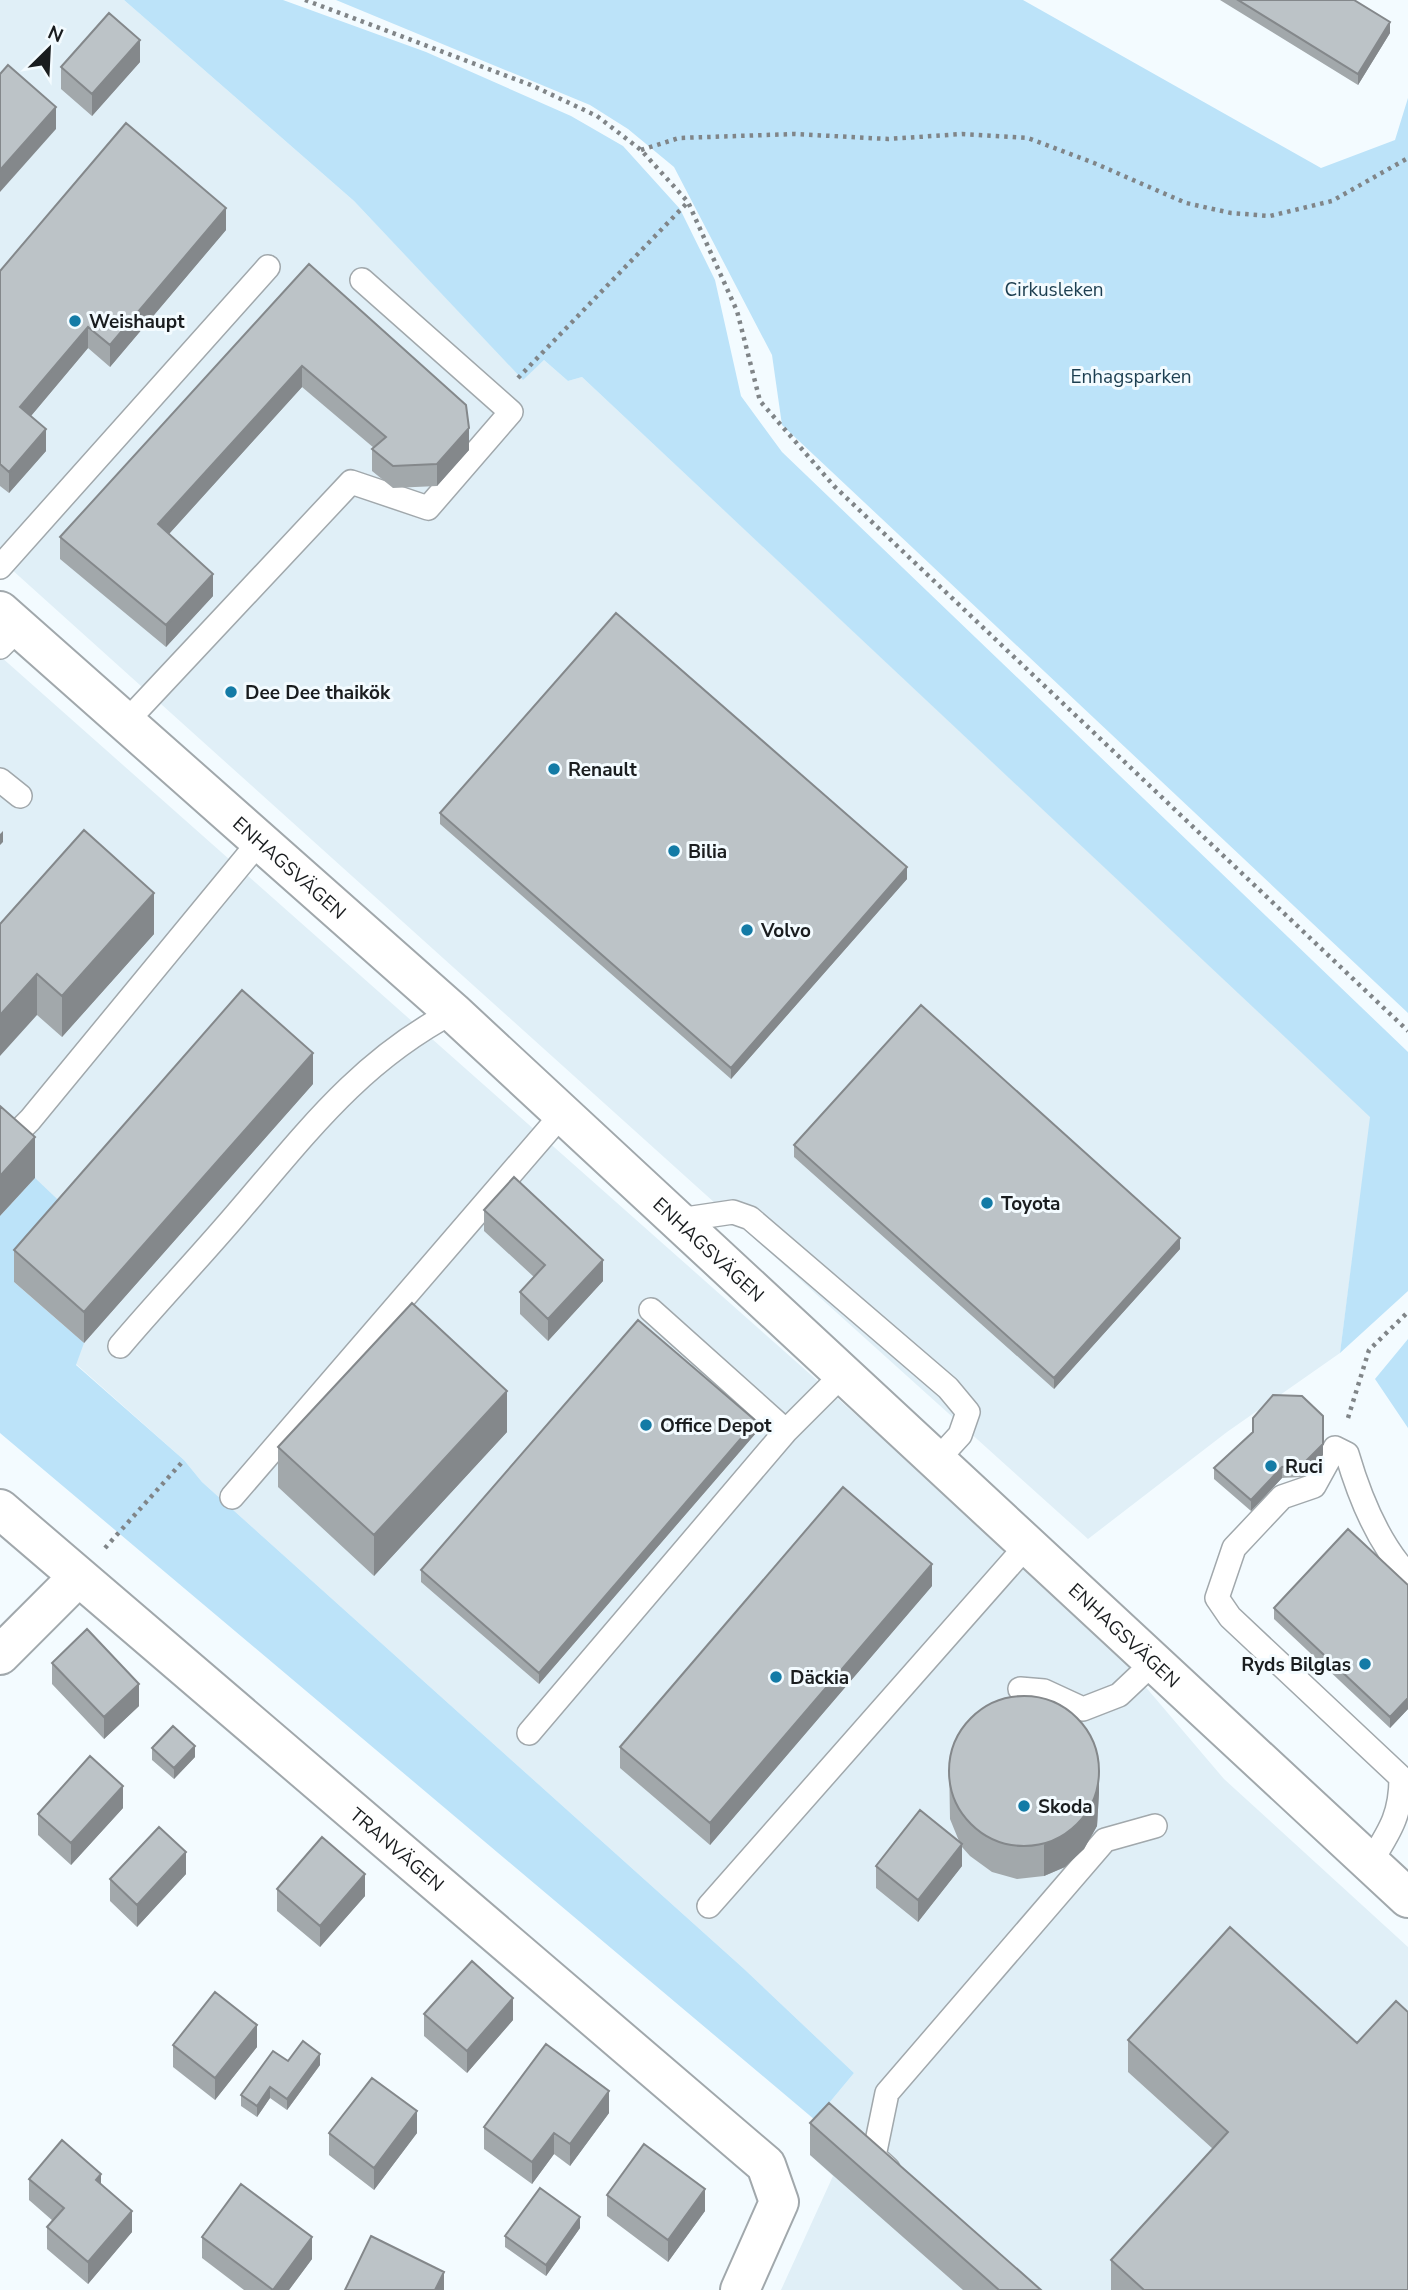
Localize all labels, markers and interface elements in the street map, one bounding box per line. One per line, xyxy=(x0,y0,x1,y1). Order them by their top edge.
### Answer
north arrow xyxy=(14,14,84,84)
text: N xyxy=(44,20,67,49)
park label: Cirkusleken xyxy=(1004,277,1104,303)
place label: Weishaupt xyxy=(89,309,185,335)
marker: Weishaupt xyxy=(67,313,83,329)
park label: Enhagsparken xyxy=(1070,364,1192,390)
place label: Dee Dee thaikök xyxy=(245,680,391,706)
marker: Dee Dee thaikök xyxy=(223,684,239,700)
place label: Renault xyxy=(568,757,637,783)
marker: Renault xyxy=(546,761,562,777)
street label: ENHAGSVÄGEN xyxy=(227,811,351,925)
place label: Bilia xyxy=(688,839,727,865)
marker: Bilia xyxy=(666,843,682,859)
place label: Volvo xyxy=(760,918,811,944)
marker: Volvo xyxy=(739,922,755,938)
place label: Toyota xyxy=(1001,1191,1060,1217)
street label: ENHAGSVÄGEN xyxy=(647,1192,769,1308)
marker: Toyota xyxy=(979,1195,995,1211)
place label: Office Depot xyxy=(660,1413,772,1439)
marker: Office Depot xyxy=(638,1417,654,1433)
place label: Ruci xyxy=(1285,1454,1323,1480)
marker: Ruci xyxy=(1263,1458,1279,1474)
street label: ENHAGSVÄGEN xyxy=(1063,1578,1185,1694)
place label: Ryds Bilglas xyxy=(1241,1652,1351,1678)
marker: Ryds Bilglas xyxy=(1357,1656,1373,1672)
place label: Däckia xyxy=(790,1665,849,1691)
marker: Däckia xyxy=(768,1669,784,1685)
place label: Skoda xyxy=(1038,1794,1093,1820)
marker: Skoda xyxy=(1016,1798,1032,1814)
street label: TRANVÄGEN xyxy=(344,1802,449,1898)

